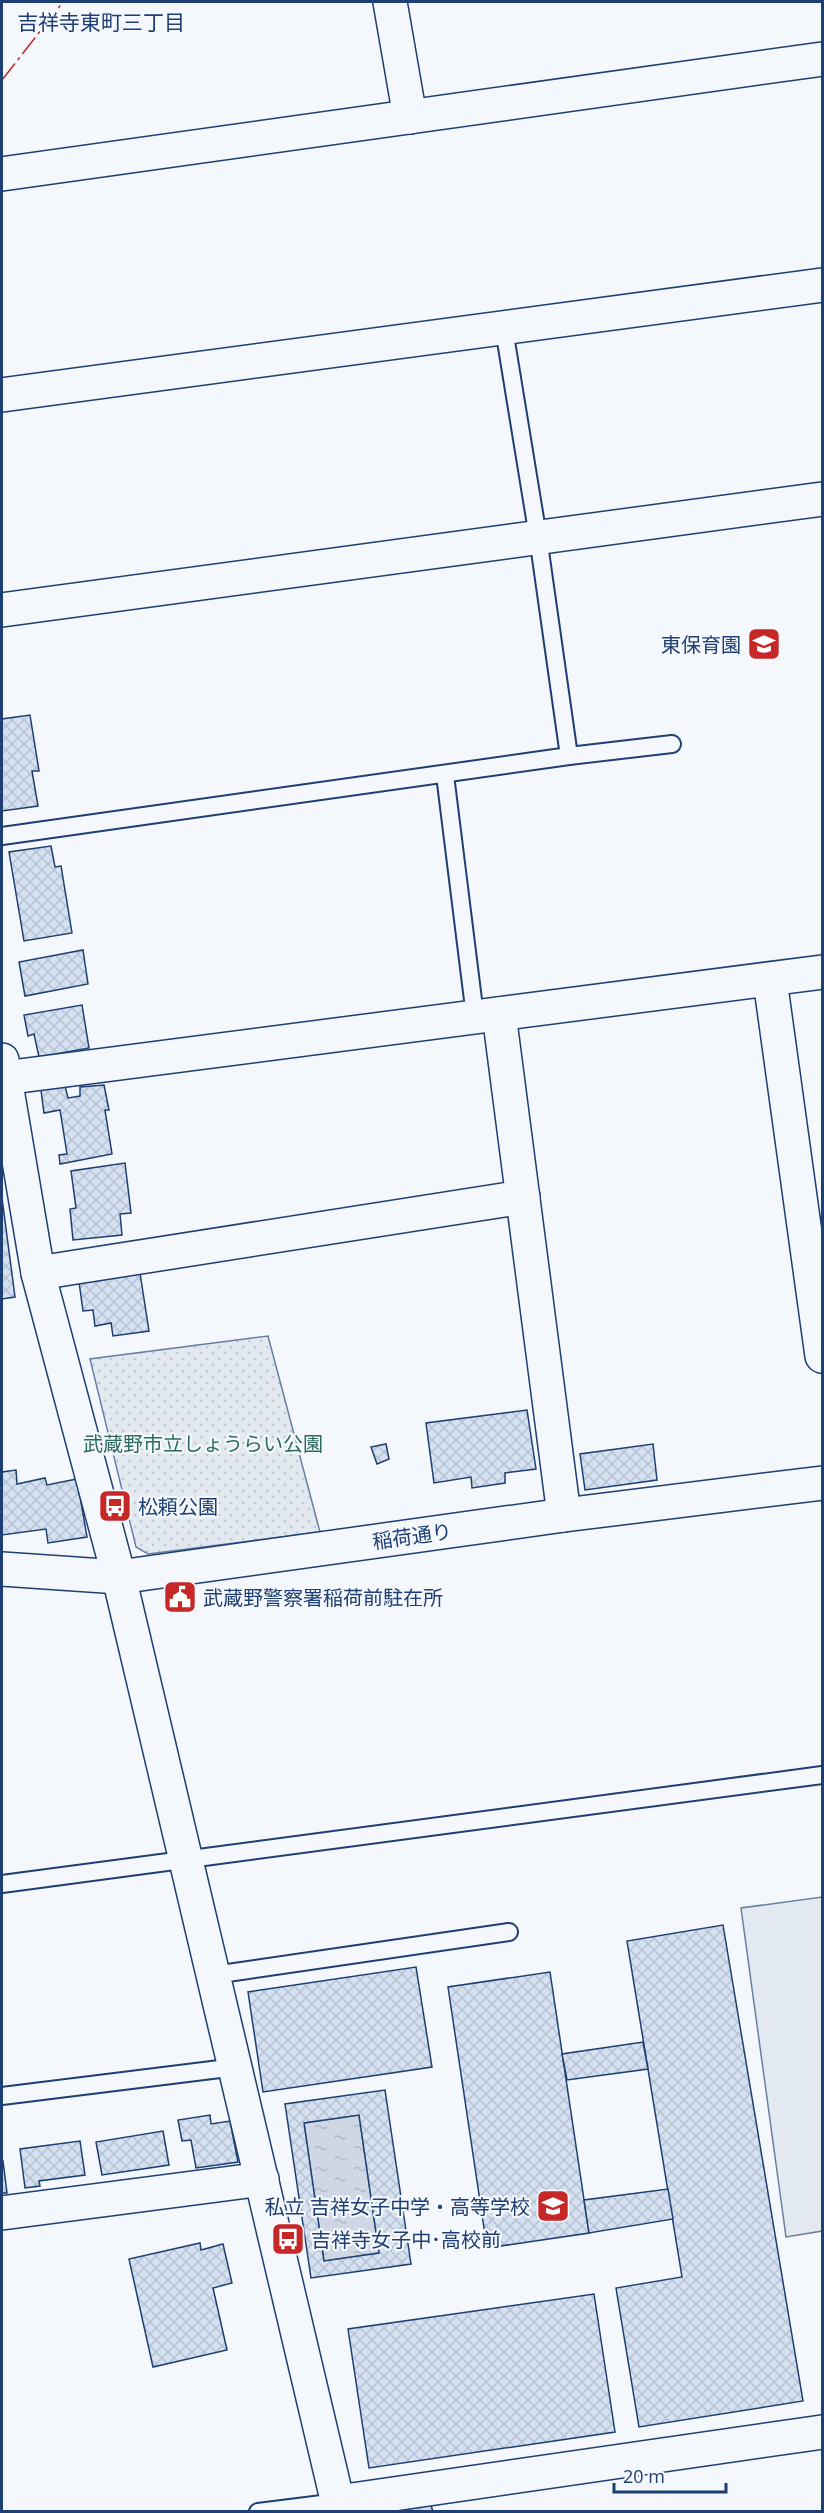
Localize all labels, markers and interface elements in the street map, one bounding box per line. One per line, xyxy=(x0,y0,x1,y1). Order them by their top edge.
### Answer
district label: 吉祥寺東町三丁目 xyxy=(17,8,185,36)
school or university icon: 東保育園 xyxy=(746,626,782,662)
place label: 東保育園 xyxy=(661,631,741,658)
park label: 武蔵野市立しょうらい公園 xyxy=(83,1430,323,1457)
bus stop icon: 松頼公園 xyxy=(97,1488,133,1524)
place label: 松頼公園 xyxy=(138,1493,218,1520)
street label: 稲荷通り xyxy=(371,1517,453,1555)
public building icon: 武蔵野警察署稲荷前駐在所 xyxy=(162,1579,198,1615)
place label: 武蔵野警察署稲荷前駐在所 xyxy=(203,1584,443,1611)
school or university icon: 私立 吉祥女子中学・高等学校 xyxy=(535,2188,571,2224)
place label: 私立 吉祥女子中学・高等学校 xyxy=(265,2193,530,2220)
bus stop icon: 吉祥寺女子中･高校前 xyxy=(270,2221,306,2257)
place label: 吉祥寺女子中･高校前 xyxy=(311,2226,501,2253)
scale bar xyxy=(614,2456,726,2494)
text: 20 m xyxy=(623,2464,665,2488)

